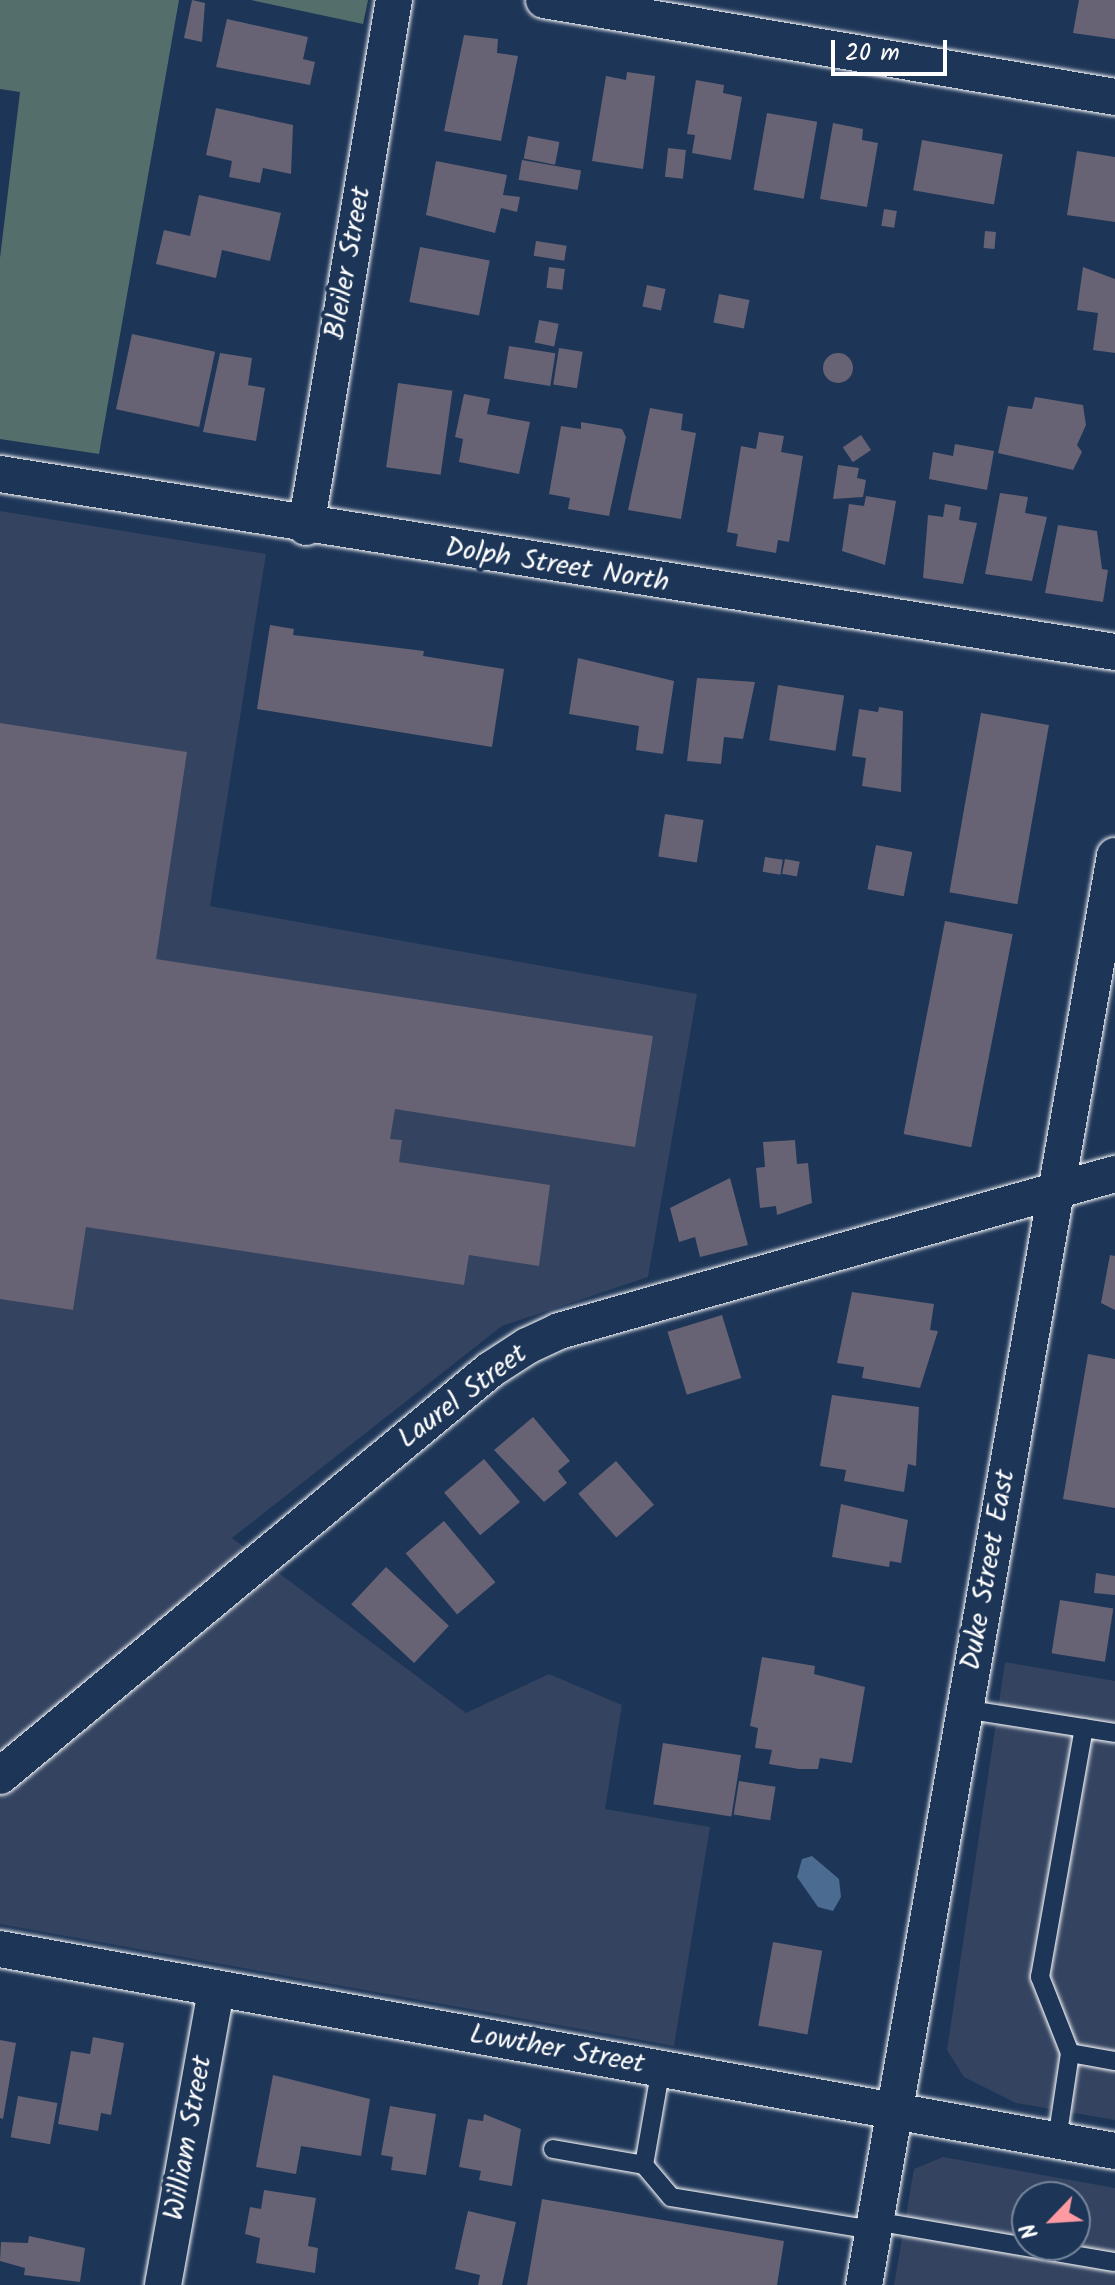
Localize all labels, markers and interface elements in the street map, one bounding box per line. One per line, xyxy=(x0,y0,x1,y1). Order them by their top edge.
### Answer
scale bar xyxy=(835,24,951,74)
text: 20 m xyxy=(845,34,900,73)
street label: Bleiler Street xyxy=(319,184,379,342)
street label: Dolph Street North xyxy=(443,532,671,600)
street label: Laurel Street xyxy=(392,1338,534,1456)
street label: Duke Street East xyxy=(955,1467,1023,1673)
street label: Lowther Street xyxy=(467,2018,647,2082)
street label: William Street xyxy=(158,2053,220,2223)
north arrow xyxy=(1011,2181,1091,2261)
text: N xyxy=(1012,2217,1049,2244)

